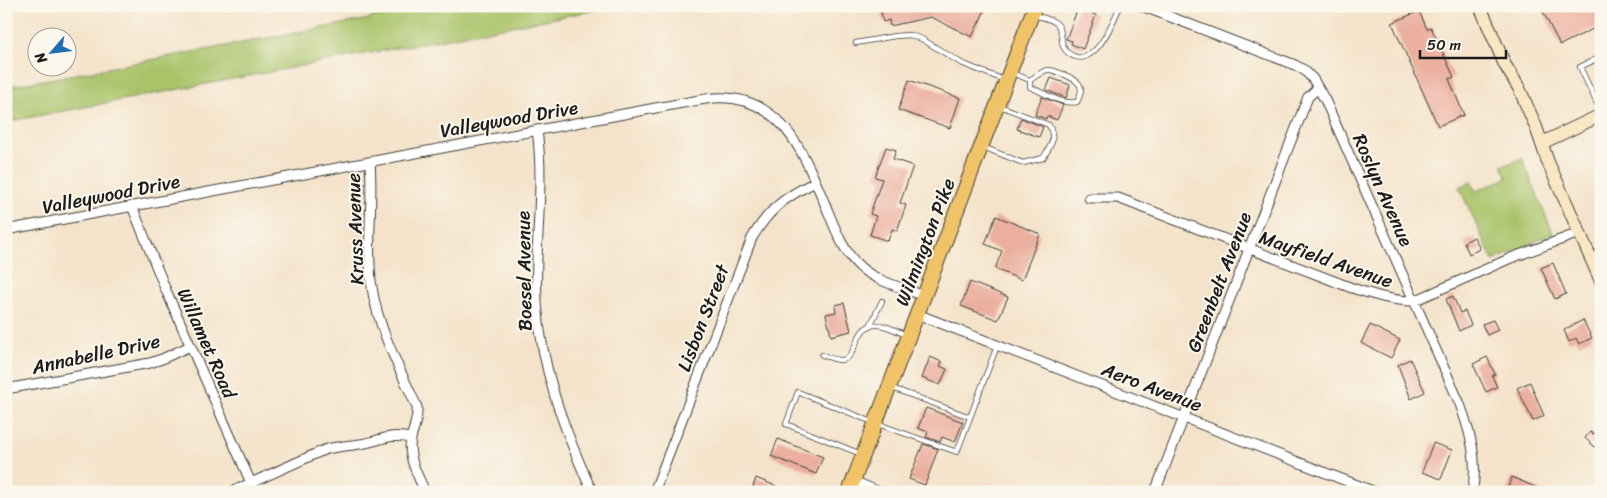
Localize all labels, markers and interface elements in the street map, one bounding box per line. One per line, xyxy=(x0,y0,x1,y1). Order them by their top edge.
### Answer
north arrow xyxy=(28,28,78,78)
scale bar xyxy=(1420,28,1506,60)
text: 50 m xyxy=(1427,32,1462,58)
text: N xyxy=(28,47,55,69)
street label: Valleywood Drive xyxy=(438,91,580,147)
street label: Roslyn Avenue xyxy=(1343,128,1423,252)
street label: Valleywood Drive xyxy=(39,165,183,223)
street label: Kruss Avenue xyxy=(337,172,373,286)
street label: Wilmington Pike xyxy=(885,173,965,311)
street label: Greenbelt Avenue xyxy=(1177,207,1261,357)
street label: Boesel Avenue xyxy=(506,211,542,331)
street label: Mayfield Avenue xyxy=(1255,221,1398,297)
street label: Lisbon Street xyxy=(667,258,739,376)
street label: Willamet Road xyxy=(168,282,246,405)
street label: Annabelle Drive xyxy=(28,324,163,384)
street label: Aero Avenue xyxy=(1096,352,1207,421)

